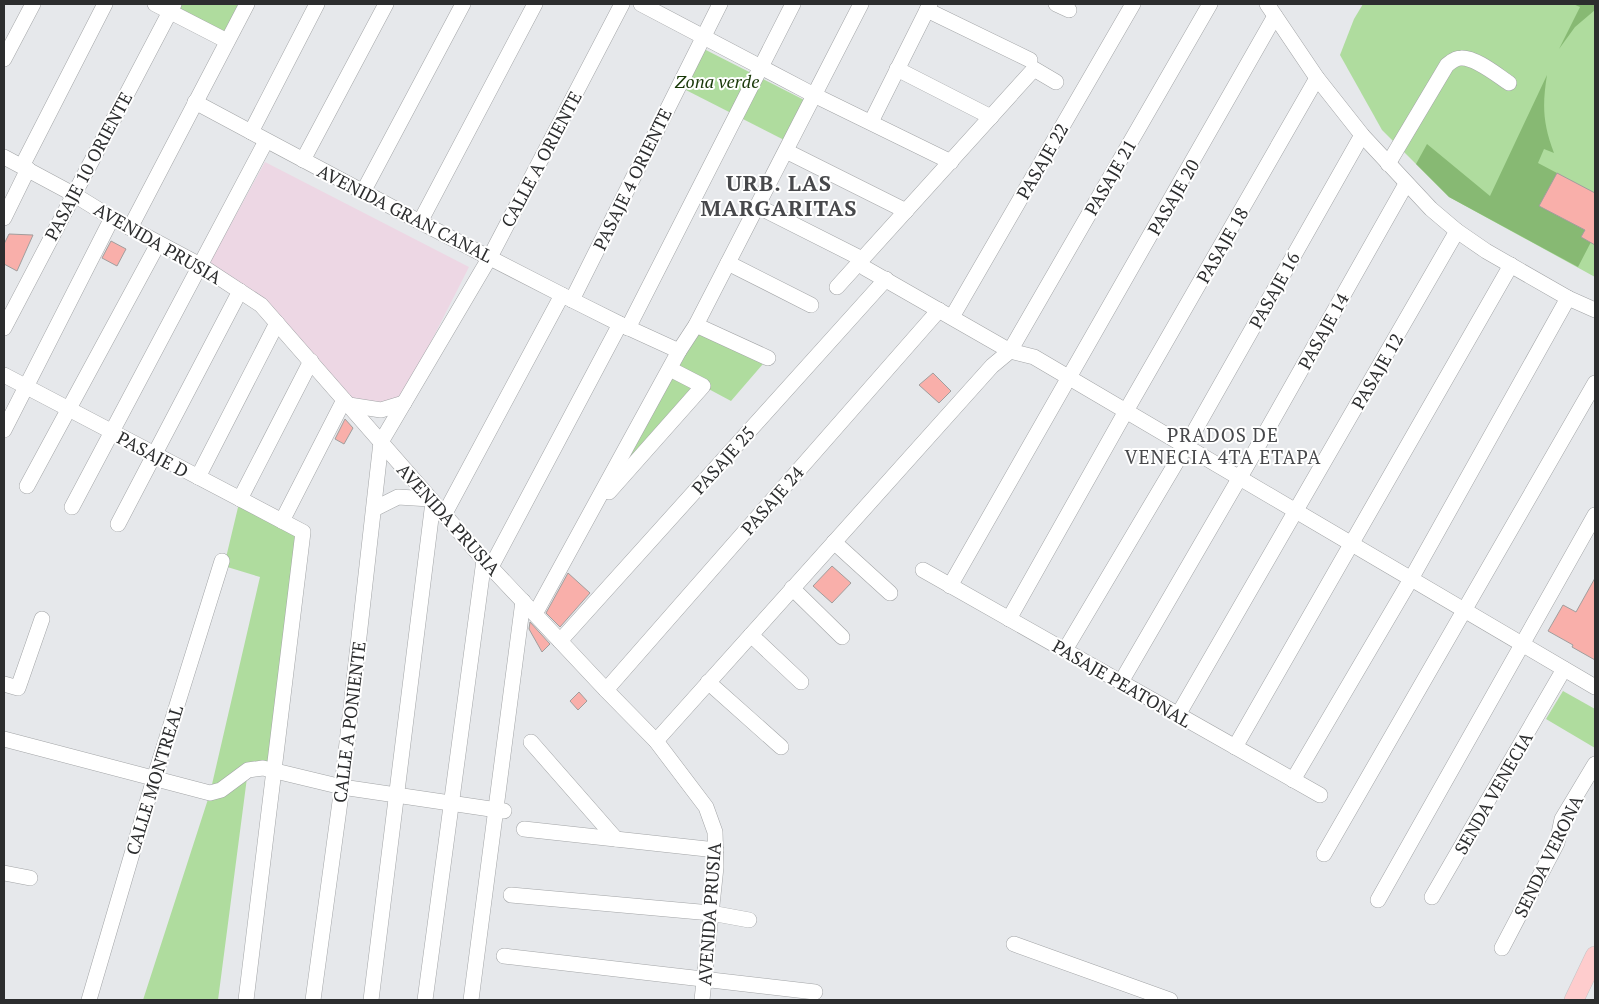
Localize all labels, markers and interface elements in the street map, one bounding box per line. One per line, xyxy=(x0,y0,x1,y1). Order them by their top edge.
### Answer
park label: Zona verde xyxy=(675,69,759,93)
street label: CALLE A ORIENTE xyxy=(495,87,587,231)
street label: PASAJE 10 ORIENTE xyxy=(39,88,137,244)
street label: PASAJE 4 ORIENTE xyxy=(587,104,677,254)
street label: PASAJE 22 xyxy=(1011,119,1073,203)
street label: PASAJE 21 xyxy=(1079,135,1141,219)
street label: PASAJE 20 xyxy=(1142,155,1204,239)
street label: AVENIDA GRAN CANAL xyxy=(313,158,497,268)
district label: URB. LAS MARGARITAS xyxy=(700,168,858,222)
street label: AVENIDA PRUSIA xyxy=(90,197,227,290)
street label: PASAJE 18 xyxy=(1191,203,1253,287)
street label: PASAJE 16 xyxy=(1243,247,1305,332)
street label: PASAJE 14 xyxy=(1292,288,1354,373)
street label: PASAJE 12 xyxy=(1346,329,1408,413)
street label: PASAJE 25 xyxy=(686,421,760,499)
district label: PRADOS DE VENECIA 4TA ETAPA xyxy=(1125,422,1321,469)
street label: PASAJE D xyxy=(113,425,193,483)
street label: AVENIDA PRUSIA xyxy=(392,458,506,581)
street label: PASAJE 24 xyxy=(735,460,809,540)
street label: PASAJE PEATONAL xyxy=(1048,634,1196,732)
street label: CALLE A PONIENTE xyxy=(327,640,371,804)
street label: CALLE MONTREAL xyxy=(120,702,188,858)
street label: SENDA VENECIA xyxy=(1448,727,1538,859)
street label: SENDA VERONA xyxy=(1508,790,1588,921)
street label: AVENIDA PRUSIA xyxy=(692,841,726,986)

